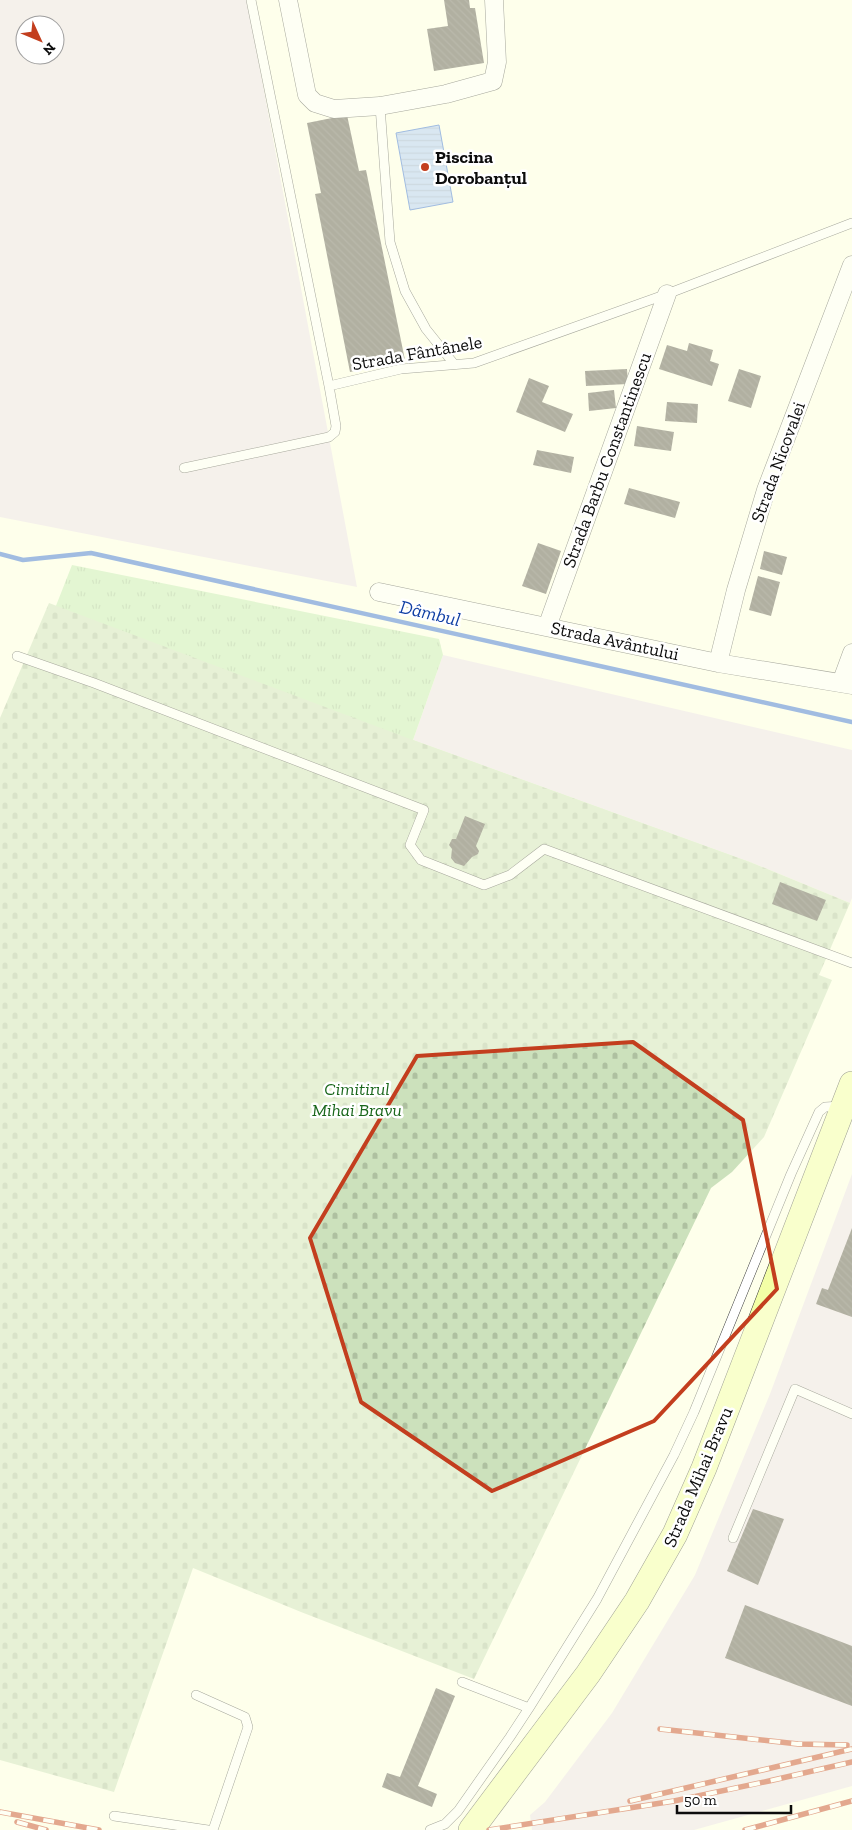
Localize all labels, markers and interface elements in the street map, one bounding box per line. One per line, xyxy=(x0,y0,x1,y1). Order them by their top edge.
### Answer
north arrow xyxy=(15,15,65,65)
text: N xyxy=(39,39,59,59)
place label: Piscina Dorobanțul xyxy=(435,146,527,189)
marker: Piscina Dorobanțul xyxy=(419,161,431,173)
street label: Strada Fântânele xyxy=(350,331,484,375)
street label: Strada Barbu Constantinescu xyxy=(558,349,656,571)
street label: Strada Nicovalei xyxy=(746,399,810,525)
water label: Dâmbul xyxy=(397,595,463,631)
street label: Strada Avântului xyxy=(549,617,681,665)
park label: Cimitirul Mihai Bravu xyxy=(312,1078,402,1121)
street label: Strada Mihai Bravu xyxy=(659,1404,737,1550)
scale bar xyxy=(677,1782,791,1814)
text: 50 m xyxy=(684,1791,717,1809)

